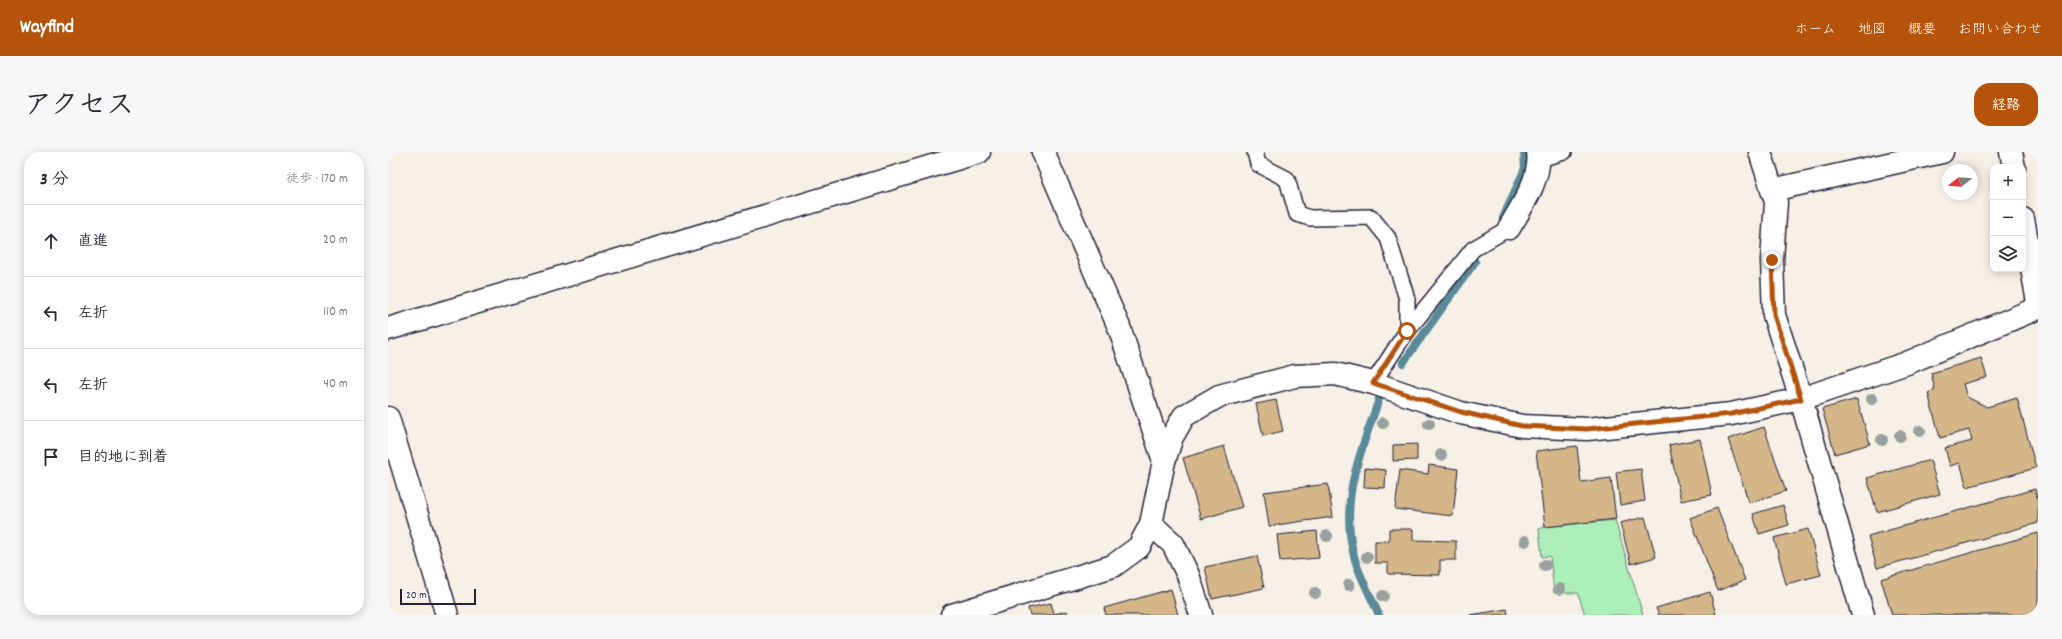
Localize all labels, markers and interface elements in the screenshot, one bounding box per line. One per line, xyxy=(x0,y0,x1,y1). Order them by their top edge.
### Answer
text: Wayfind xyxy=(20,15,74,42)
text: ホーム xyxy=(1795,20,1836,40)
text: 地図 xyxy=(1858,20,1886,40)
text: 概要 xyxy=(1908,20,1936,40)
text: お問い合わせ xyxy=(1958,20,2042,40)
button: 経路 xyxy=(1974,83,2038,126)
text: アクセス xyxy=(24,88,134,128)
north arrow xyxy=(1942,164,1978,200)
map controls xyxy=(1990,164,2026,272)
button: + xyxy=(1990,164,2026,200)
text: 3 分 xyxy=(40,169,68,193)
text: 徒歩 · 170 m xyxy=(286,170,348,189)
button: − xyxy=(1990,200,2026,236)
icon: ahead xyxy=(40,230,62,252)
text: 直進 xyxy=(78,231,108,253)
text: 20 m xyxy=(323,231,348,250)
button: layers xyxy=(1990,236,2026,272)
route end xyxy=(1763,251,1781,269)
icon: left xyxy=(40,302,62,324)
text: 左折 xyxy=(78,303,108,325)
text: 110 m xyxy=(323,303,348,322)
route start xyxy=(1398,322,1416,340)
icon: left xyxy=(40,374,62,396)
text: 左折 xyxy=(78,375,108,397)
text: 40 m xyxy=(324,375,348,394)
icon: arrive xyxy=(40,446,62,468)
text: 目的地に到着 xyxy=(78,447,168,469)
scale bar xyxy=(400,587,476,606)
text: 20 m xyxy=(406,588,427,604)

